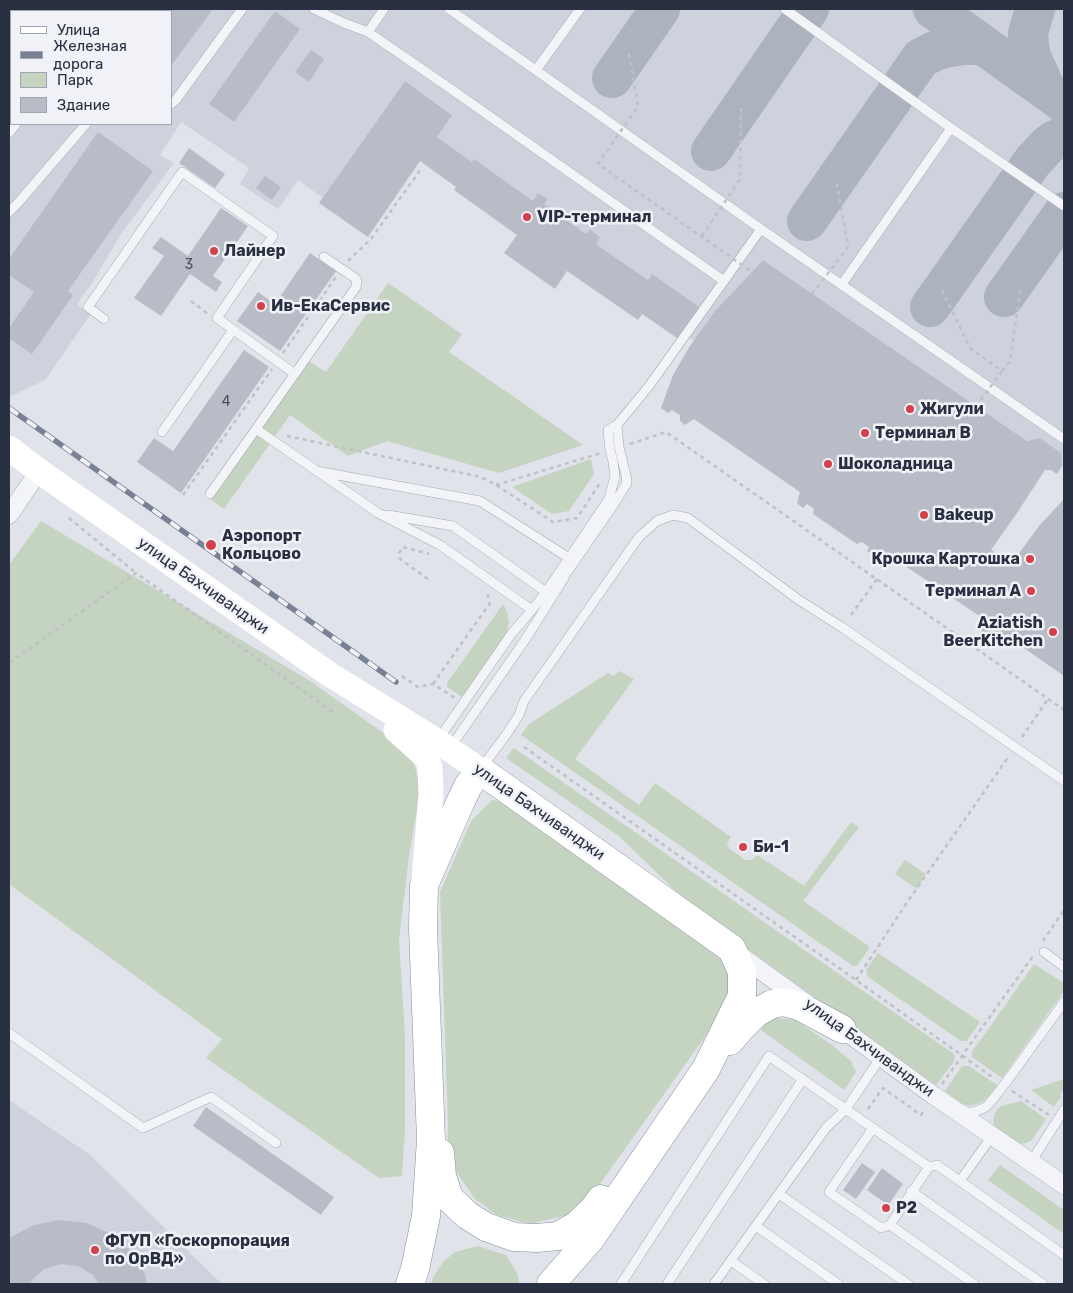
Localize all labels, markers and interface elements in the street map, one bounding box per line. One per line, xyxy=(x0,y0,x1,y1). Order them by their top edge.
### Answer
legend xyxy=(10,10,172,125)
text: Улица xyxy=(57,21,100,39)
text: Железная дорога xyxy=(53,37,127,73)
text: Парк xyxy=(57,71,93,89)
text: Здание xyxy=(57,96,110,114)
place label: VIP-терминал xyxy=(537,207,651,227)
marker: VIP-терминал xyxy=(521,211,533,223)
place label: Лайнер xyxy=(224,241,286,261)
marker: Лайнер xyxy=(208,245,220,257)
house number: 3 xyxy=(185,257,193,273)
place label: Ив-ЕкаСервис xyxy=(271,296,390,316)
marker: Ив-ЕкаСервис xyxy=(255,300,267,312)
house number: 4 xyxy=(222,394,230,410)
place label: Жигули xyxy=(920,399,984,419)
marker: Жигули xyxy=(904,403,916,415)
place label: Терминал B xyxy=(875,423,971,443)
marker: Терминал B xyxy=(859,427,871,439)
place label: Шоколадница xyxy=(838,454,953,474)
marker: Шоколадница xyxy=(822,458,834,470)
place label: Bakeup xyxy=(934,505,994,525)
marker: Bakeup xyxy=(918,509,930,521)
place label: Аэропорт Кольцово xyxy=(222,526,302,564)
street label: улица Бахчиванджи xyxy=(134,533,272,639)
marker: Аэропорт Кольцово xyxy=(204,538,218,552)
place label: Крошка Картошка xyxy=(871,549,1020,569)
marker: Крошка Картошка xyxy=(1024,553,1036,565)
place label: Терминал А xyxy=(925,581,1021,601)
marker: Терминал А xyxy=(1025,585,1037,597)
place label: Aziatish BeerKitchen xyxy=(943,613,1043,651)
marker: Aziatish BeerKitchen xyxy=(1047,626,1059,638)
street label: улица Бахчиванджи xyxy=(470,759,608,865)
place label: Би-1 xyxy=(753,837,789,857)
marker: Би-1 xyxy=(737,841,749,853)
street label: улица Бахчиванджи xyxy=(800,994,938,1102)
place label: P2 xyxy=(896,1198,917,1218)
marker: P2 xyxy=(880,1202,892,1214)
place label: ФГУП «Госкорпорация по ОрВД» xyxy=(105,1231,290,1269)
marker: ФГУП «Госкорпорация по ОрВД» xyxy=(89,1244,101,1256)

